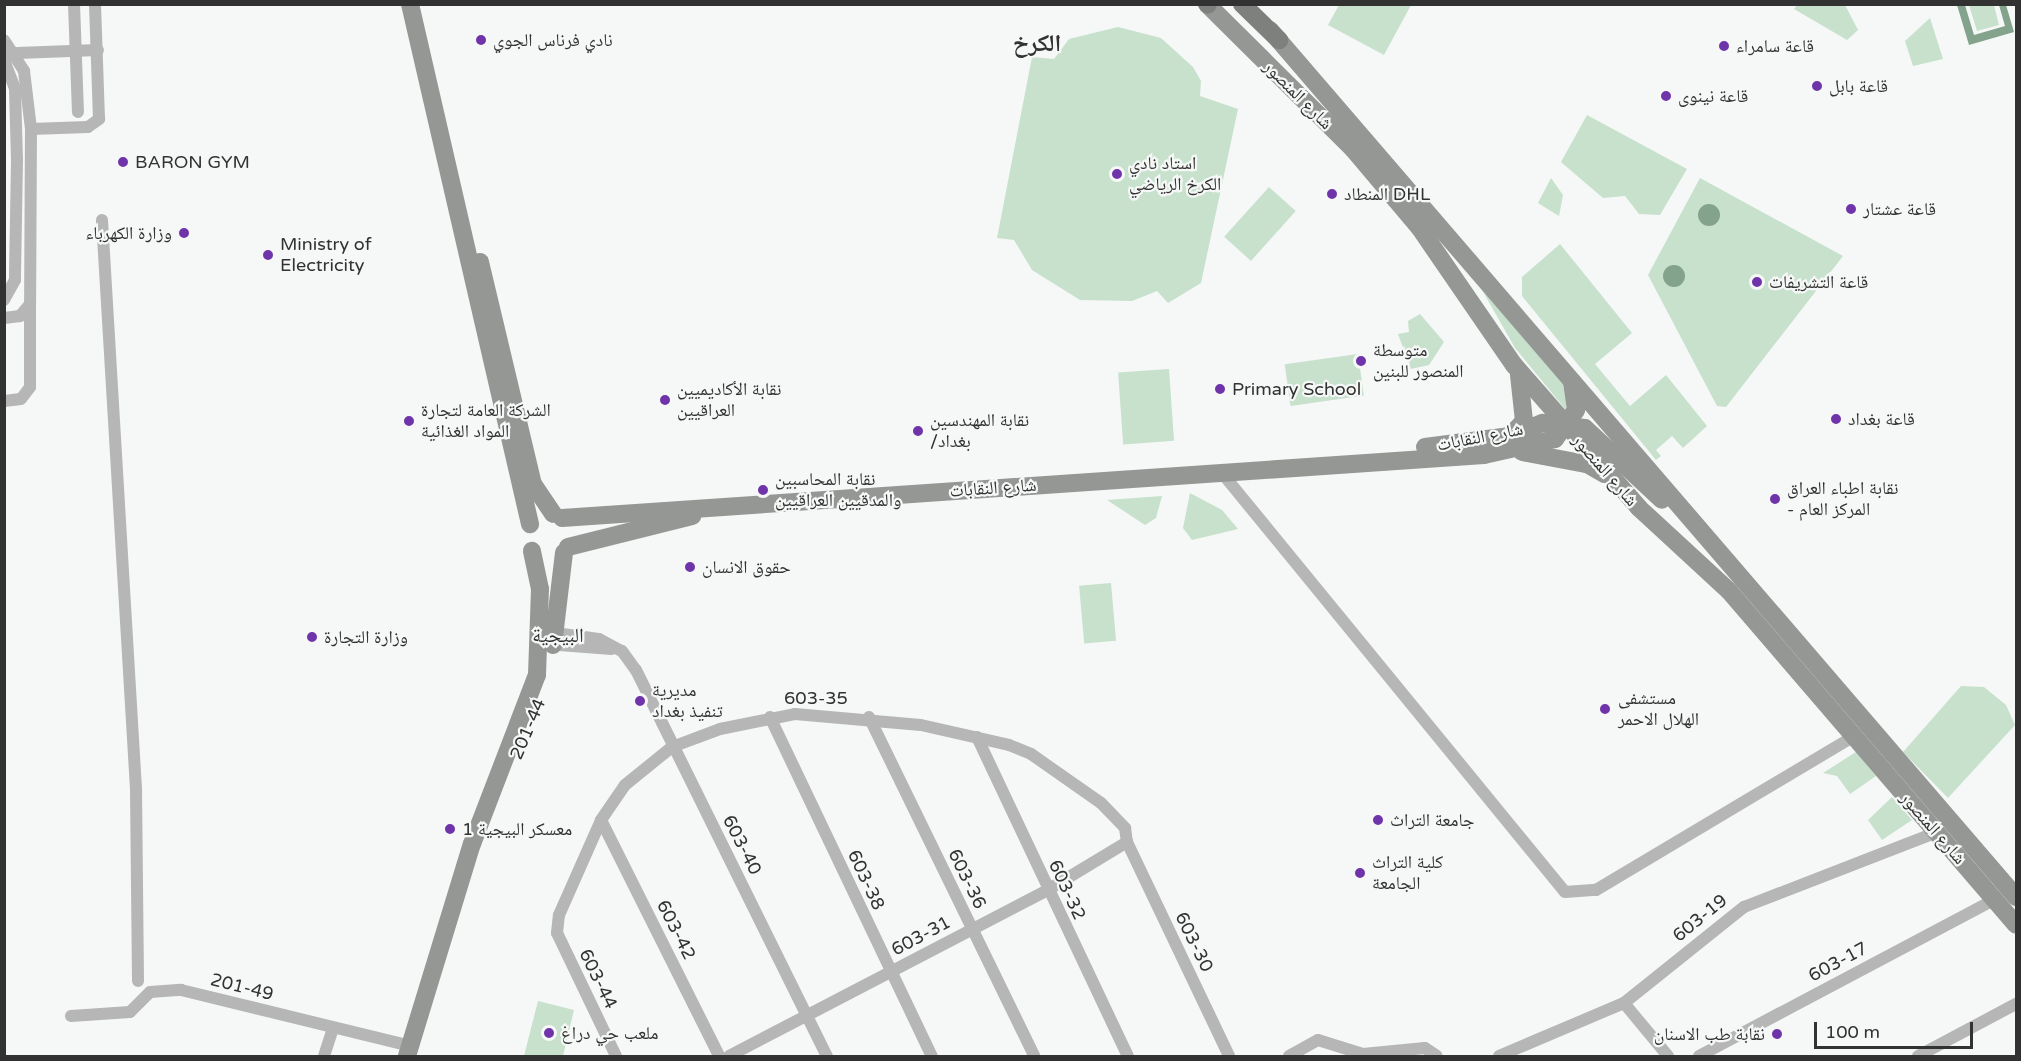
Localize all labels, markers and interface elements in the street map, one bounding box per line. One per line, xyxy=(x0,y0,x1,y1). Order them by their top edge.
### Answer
place label: نادي فرناس الجوي xyxy=(493,29,613,51)
district label: الكرخ xyxy=(1013,30,1061,58)
marker: نادي فرناس الجوي xyxy=(474,33,488,47)
place label: قاعة سامراء xyxy=(1736,35,1814,57)
marker: قاعة سامراء xyxy=(1717,39,1731,53)
street label: شارع المنصور xyxy=(1259,56,1337,134)
place label: قاعة بابل xyxy=(1829,75,1888,97)
marker: قاعة بابل xyxy=(1810,79,1824,93)
place label: قاعة نينوى xyxy=(1678,85,1748,107)
marker: قاعة نينوى xyxy=(1659,89,1673,103)
place label: BARON GYM xyxy=(135,151,250,173)
place label: استاد نادي الكرخ الرياضي xyxy=(1129,153,1221,195)
marker: BARON GYM xyxy=(116,155,130,169)
marker: استاد نادي الكرخ الرياضي xyxy=(1110,167,1124,181)
place label: المنطاد DHL xyxy=(1344,183,1430,205)
marker: المنطاد DHL xyxy=(1325,187,1339,201)
place label: قاعة عشتار xyxy=(1863,198,1936,220)
marker: قاعة عشتار xyxy=(1844,202,1858,216)
place label: وزارة الكهرباء xyxy=(86,222,172,244)
marker: وزارة الكهرباء xyxy=(177,226,191,240)
place label: Ministry of Electricity xyxy=(280,234,372,276)
marker: Ministry of Electricity xyxy=(261,248,275,262)
place label: قاعة التشريفات xyxy=(1769,271,1868,293)
marker: قاعة التشريفات xyxy=(1750,275,1764,289)
place label: متوسطة المنصور للبنين xyxy=(1373,340,1464,382)
marker: متوسطة المنصور للبنين xyxy=(1354,354,1368,368)
place label: Primary School xyxy=(1232,378,1361,400)
place label: نقابة الأكاديميين العراقيين xyxy=(677,379,781,422)
marker: Primary School xyxy=(1213,382,1227,396)
marker: نقابة الأكاديميين العراقيين xyxy=(658,393,672,407)
place label: الشركة العامة لتجارة المواد الغذائية xyxy=(421,400,551,442)
place label: قاعة بغداد xyxy=(1848,408,1915,430)
place label: نقابة المهندسين /بغداد xyxy=(930,410,1029,452)
marker: قاعة بغداد xyxy=(1829,412,1843,426)
marker: الشركة العامة لتجارة المواد الغذائية xyxy=(402,414,416,428)
street label: شارع النقابات xyxy=(1435,418,1525,456)
marker: نقابة المهندسين /بغداد xyxy=(911,424,925,438)
street label: شارع المنصور xyxy=(1568,429,1642,511)
place label: نقابة المحاسبين والمدقيين العراقيين xyxy=(775,469,901,512)
street label: شارع النقابات xyxy=(949,474,1037,502)
place label: نقابة اطباء العراق - المركز العام xyxy=(1787,478,1899,520)
marker: نقابة المحاسبين والمدقيين العراقيين xyxy=(756,483,770,497)
marker: نقابة اطباء العراق - المركز العام xyxy=(1768,492,1782,506)
place label: حقوق الانسان xyxy=(702,556,791,578)
marker: حقوق الانسان xyxy=(683,560,697,574)
district label: البيجية xyxy=(532,624,584,648)
place label: وزارة التجارة xyxy=(324,626,408,648)
marker: وزارة التجارة xyxy=(305,630,319,644)
place label: مديرية تنفيذ بغداد xyxy=(652,680,723,722)
street label: 603-35 xyxy=(784,687,848,709)
place label: مستشفى الهلال الاحمر xyxy=(1618,688,1699,730)
marker: مديرية تنفيذ بغداد xyxy=(633,694,647,708)
street label: 201-44 xyxy=(506,695,550,763)
marker: مستشفى الهلال الاحمر xyxy=(1596,700,1614,718)
street label: شارع المنصور xyxy=(1896,787,1970,869)
place label: جامعة التراث xyxy=(1390,809,1475,831)
street label: 603-40 xyxy=(718,812,766,878)
marker: جامعة التراث xyxy=(1371,813,1385,827)
place label: معسكر البيجية 1 xyxy=(462,818,572,840)
marker: معسكر البيجية 1 xyxy=(443,822,457,836)
street label: 603-38 xyxy=(843,846,889,914)
street label: 603-36 xyxy=(943,846,991,912)
place label: كلية التراث الجامعة xyxy=(1372,852,1443,894)
street label: 603-32 xyxy=(1044,856,1090,924)
marker: كلية التراث الجامعة xyxy=(1353,866,1367,880)
street label: 603-19 xyxy=(1668,890,1732,946)
street label: 603-42 xyxy=(652,897,700,963)
street label: 603-30 xyxy=(1170,909,1218,975)
street label: 603-31 xyxy=(888,911,954,961)
street label: 603-17 xyxy=(1805,937,1871,987)
street label: 603-44 xyxy=(574,945,622,1013)
street label: 201-49 xyxy=(208,969,276,1005)
scale bar xyxy=(1817,1010,1976,1048)
text: 100 m xyxy=(1825,1021,1880,1043)
place label: ملعب حي دراغ xyxy=(561,1022,659,1044)
place label: نقابة طب الاسنان xyxy=(1654,1023,1765,1045)
marker: ملعب حي دراغ xyxy=(542,1026,556,1040)
marker: نقابة طب الاسنان xyxy=(1770,1027,1784,1041)

